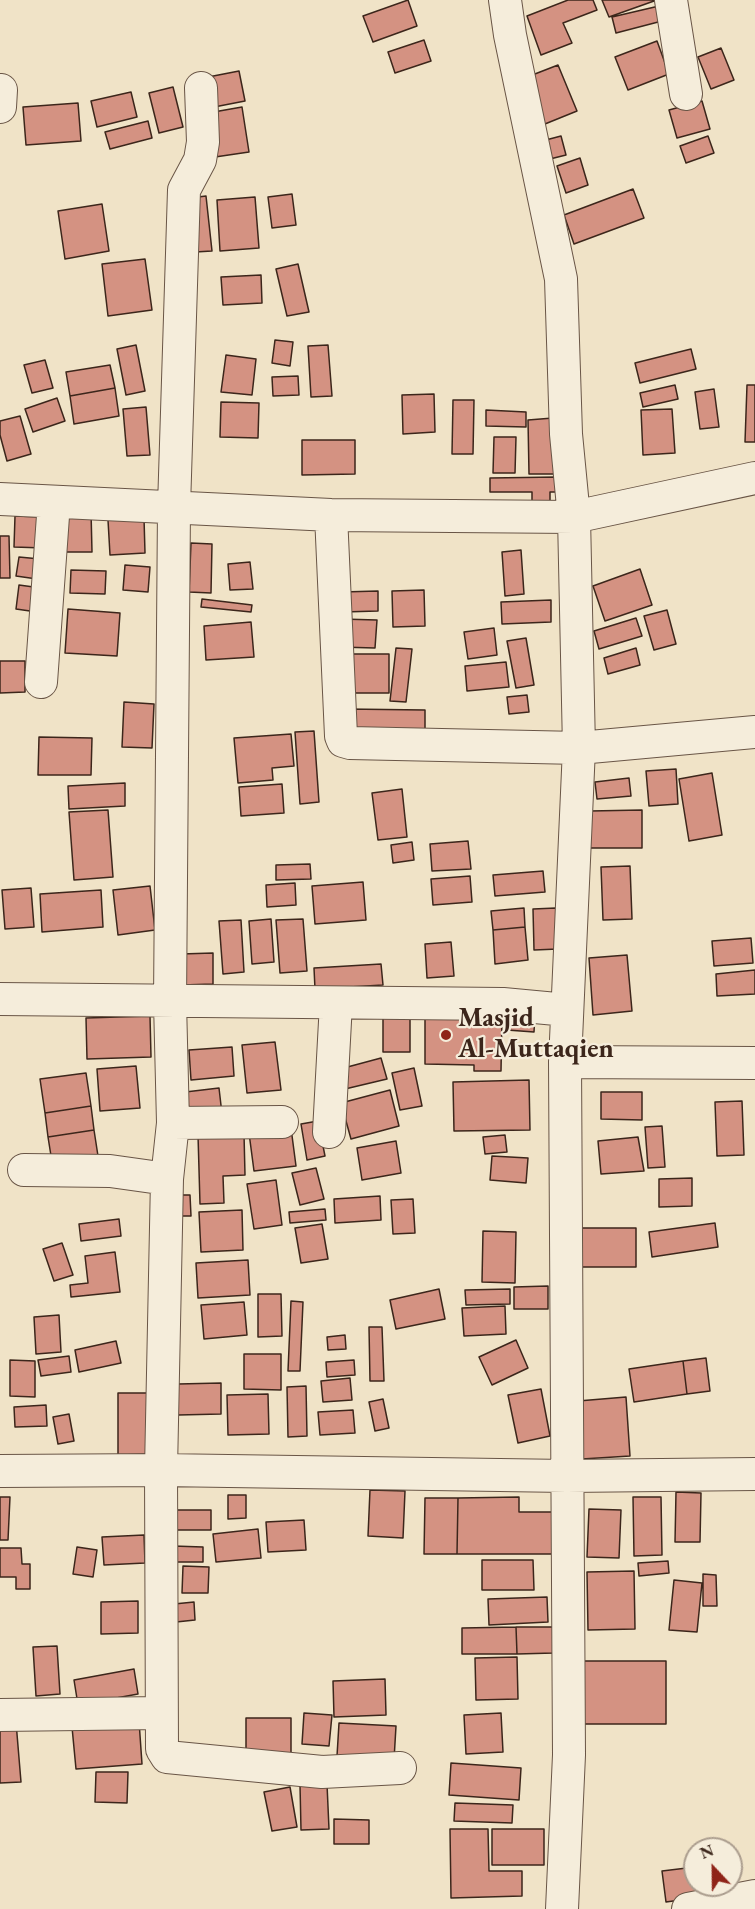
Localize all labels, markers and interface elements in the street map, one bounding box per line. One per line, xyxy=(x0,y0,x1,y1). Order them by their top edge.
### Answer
place label: Masjid Al-Muttaqien xyxy=(458,1003,614,1066)
marker: Masjid Al-Muttaqien xyxy=(439,1028,453,1042)
north arrow xyxy=(683,1837,743,1897)
text: N xyxy=(697,1840,717,1864)

